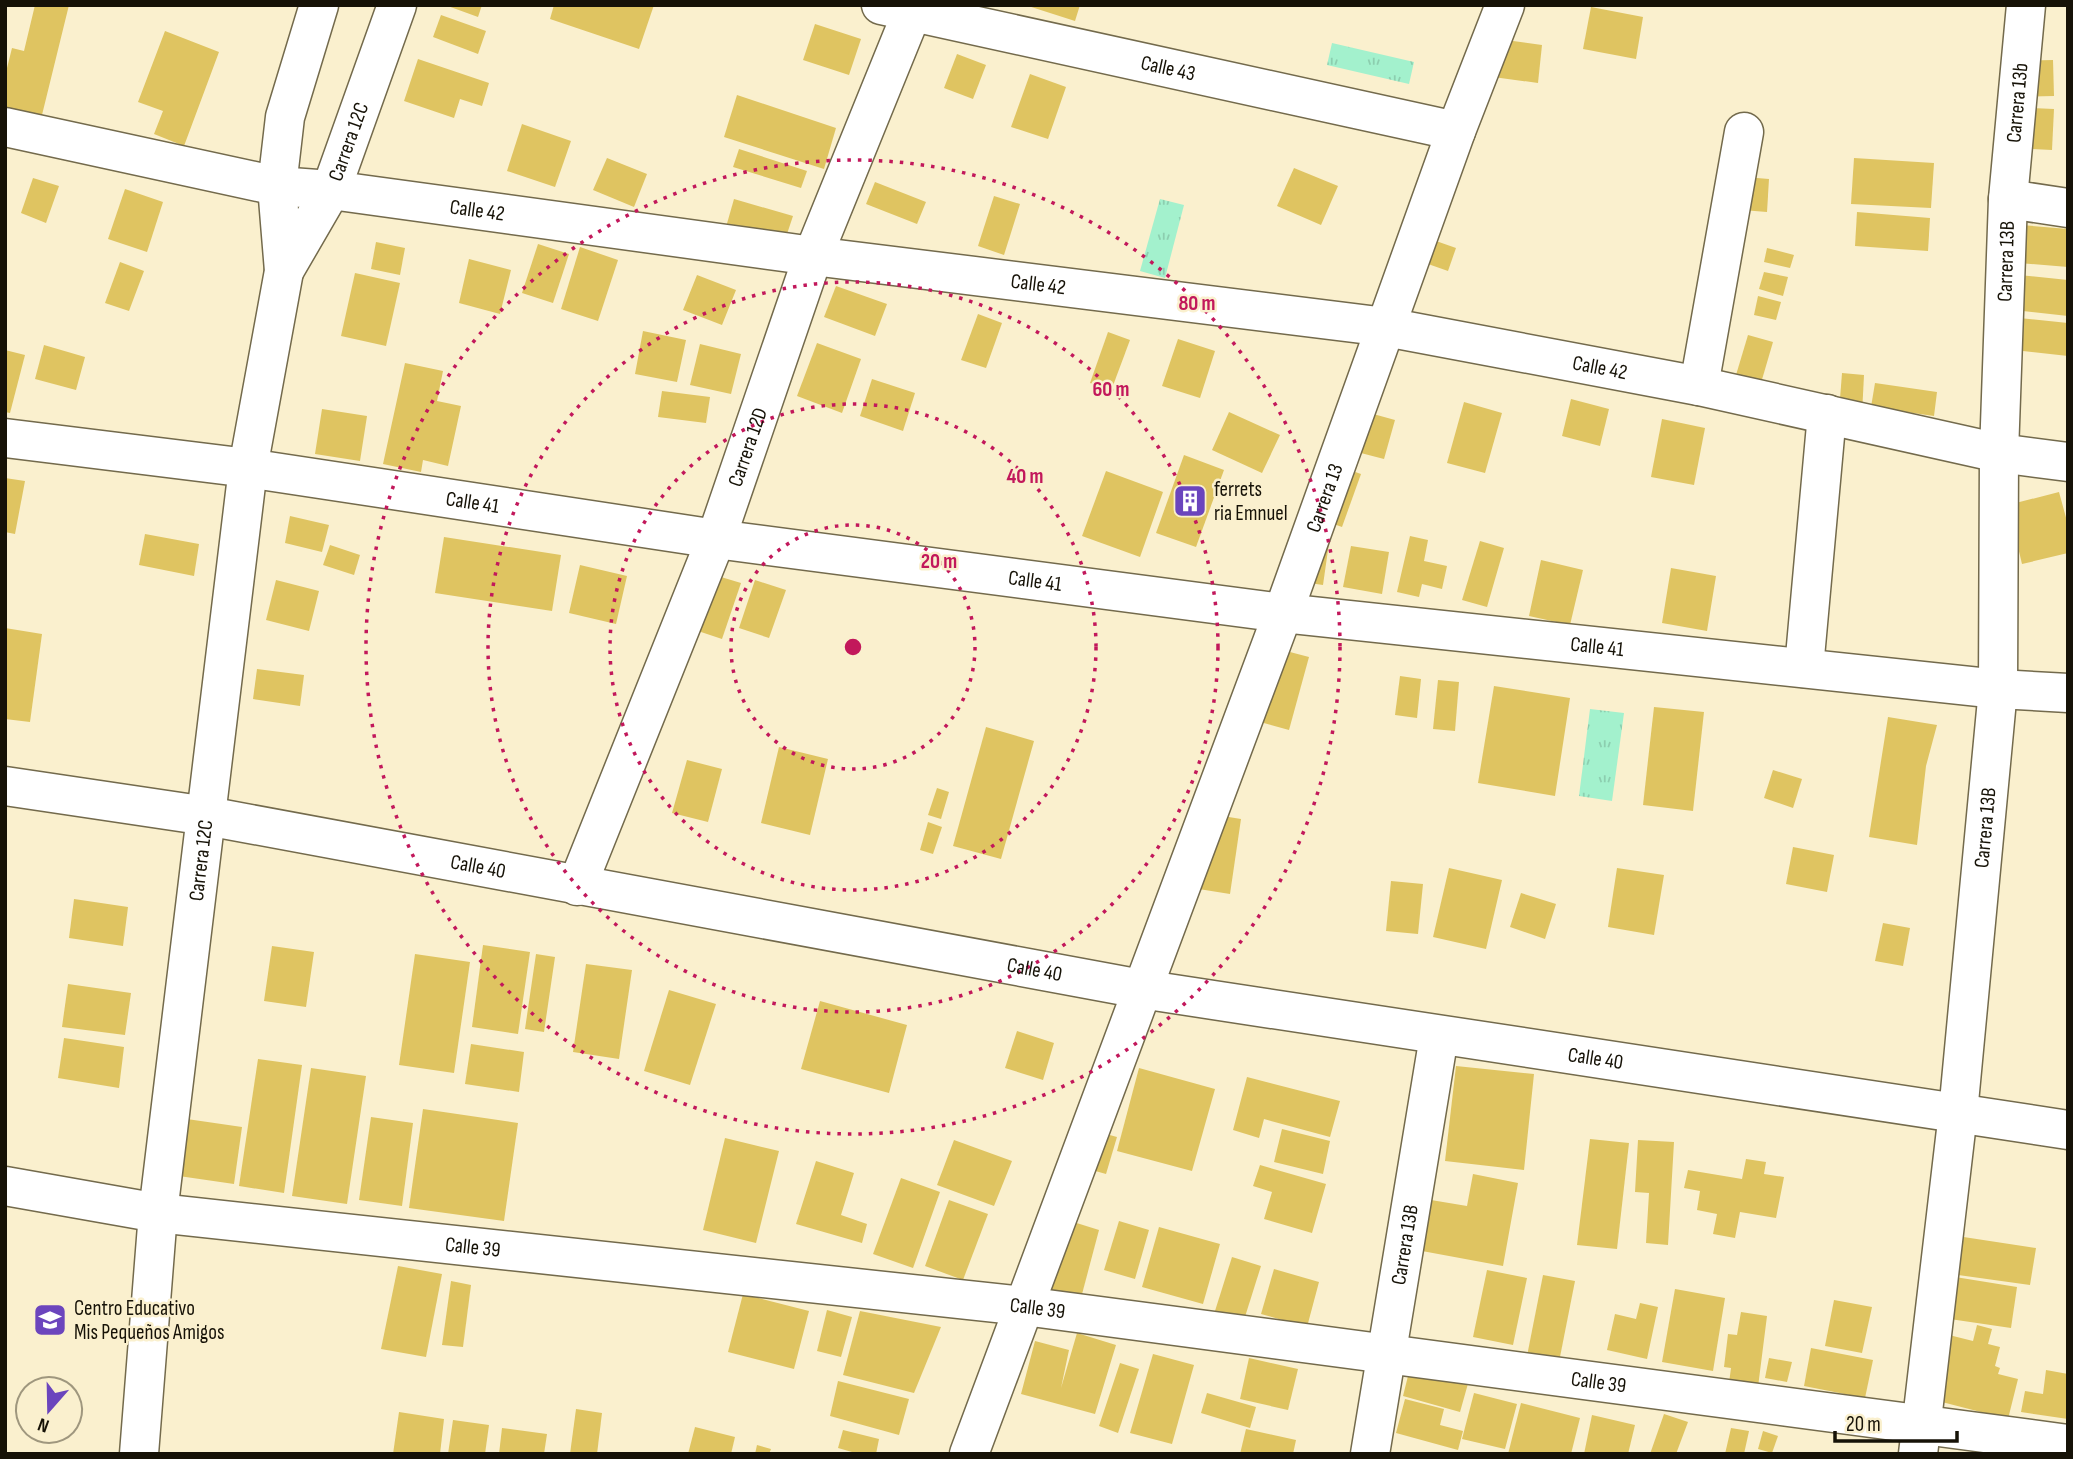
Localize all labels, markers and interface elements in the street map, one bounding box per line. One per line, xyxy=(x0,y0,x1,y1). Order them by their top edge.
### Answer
street label: Calle 43 xyxy=(1139,50,1198,86)
street label: Carrera 13b xyxy=(2001,62,2033,144)
street label: Carrera 12C xyxy=(323,99,374,184)
street label: Calle 42 xyxy=(448,194,506,226)
street label: Carrera 13B xyxy=(1992,221,2020,302)
street label: Calle 42 xyxy=(1009,268,1067,300)
text: 80 m xyxy=(1178,291,1216,316)
street label: Calle 42 xyxy=(1571,350,1629,385)
text: 60 m xyxy=(1092,377,1130,402)
street label: Carrera 12D xyxy=(722,404,773,490)
street label: Carrera 13 xyxy=(1300,460,1348,536)
text: 40 m xyxy=(1007,464,1043,489)
place label: ferrets ria Emnuel xyxy=(1214,477,1288,526)
building icon: ferrets ria Emnuel xyxy=(1171,482,1209,520)
street label: Calle 41 xyxy=(444,486,502,519)
text: 20 m xyxy=(921,549,957,574)
street label: Calle 41 xyxy=(1007,565,1064,597)
street label: Calle 41 xyxy=(1569,631,1626,662)
centre of rings xyxy=(841,635,865,659)
street label: Carrera 13B xyxy=(1969,786,2001,869)
street label: Carrera 12C xyxy=(183,818,218,902)
street label: Calle 40 xyxy=(449,849,508,884)
street label: Calle 40 xyxy=(1005,952,1064,987)
street label: Calle 40 xyxy=(1566,1042,1625,1075)
street label: Carrera 13B xyxy=(1386,1203,1423,1287)
street label: Calle 39 xyxy=(444,1231,502,1262)
street label: Calle 39 xyxy=(1009,1292,1067,1324)
place label: Centro Educativo Mis Pequeños Amigos xyxy=(74,1296,224,1345)
school or university icon: Centro Educativo Mis Pequeños Amigos xyxy=(31,1301,69,1339)
street label: Calle 39 xyxy=(1569,1366,1628,1398)
north arrow xyxy=(14,1375,84,1445)
scale bar xyxy=(1835,1400,1958,1444)
text: N xyxy=(35,1412,52,1437)
text: 20 m xyxy=(1846,1412,1881,1437)

